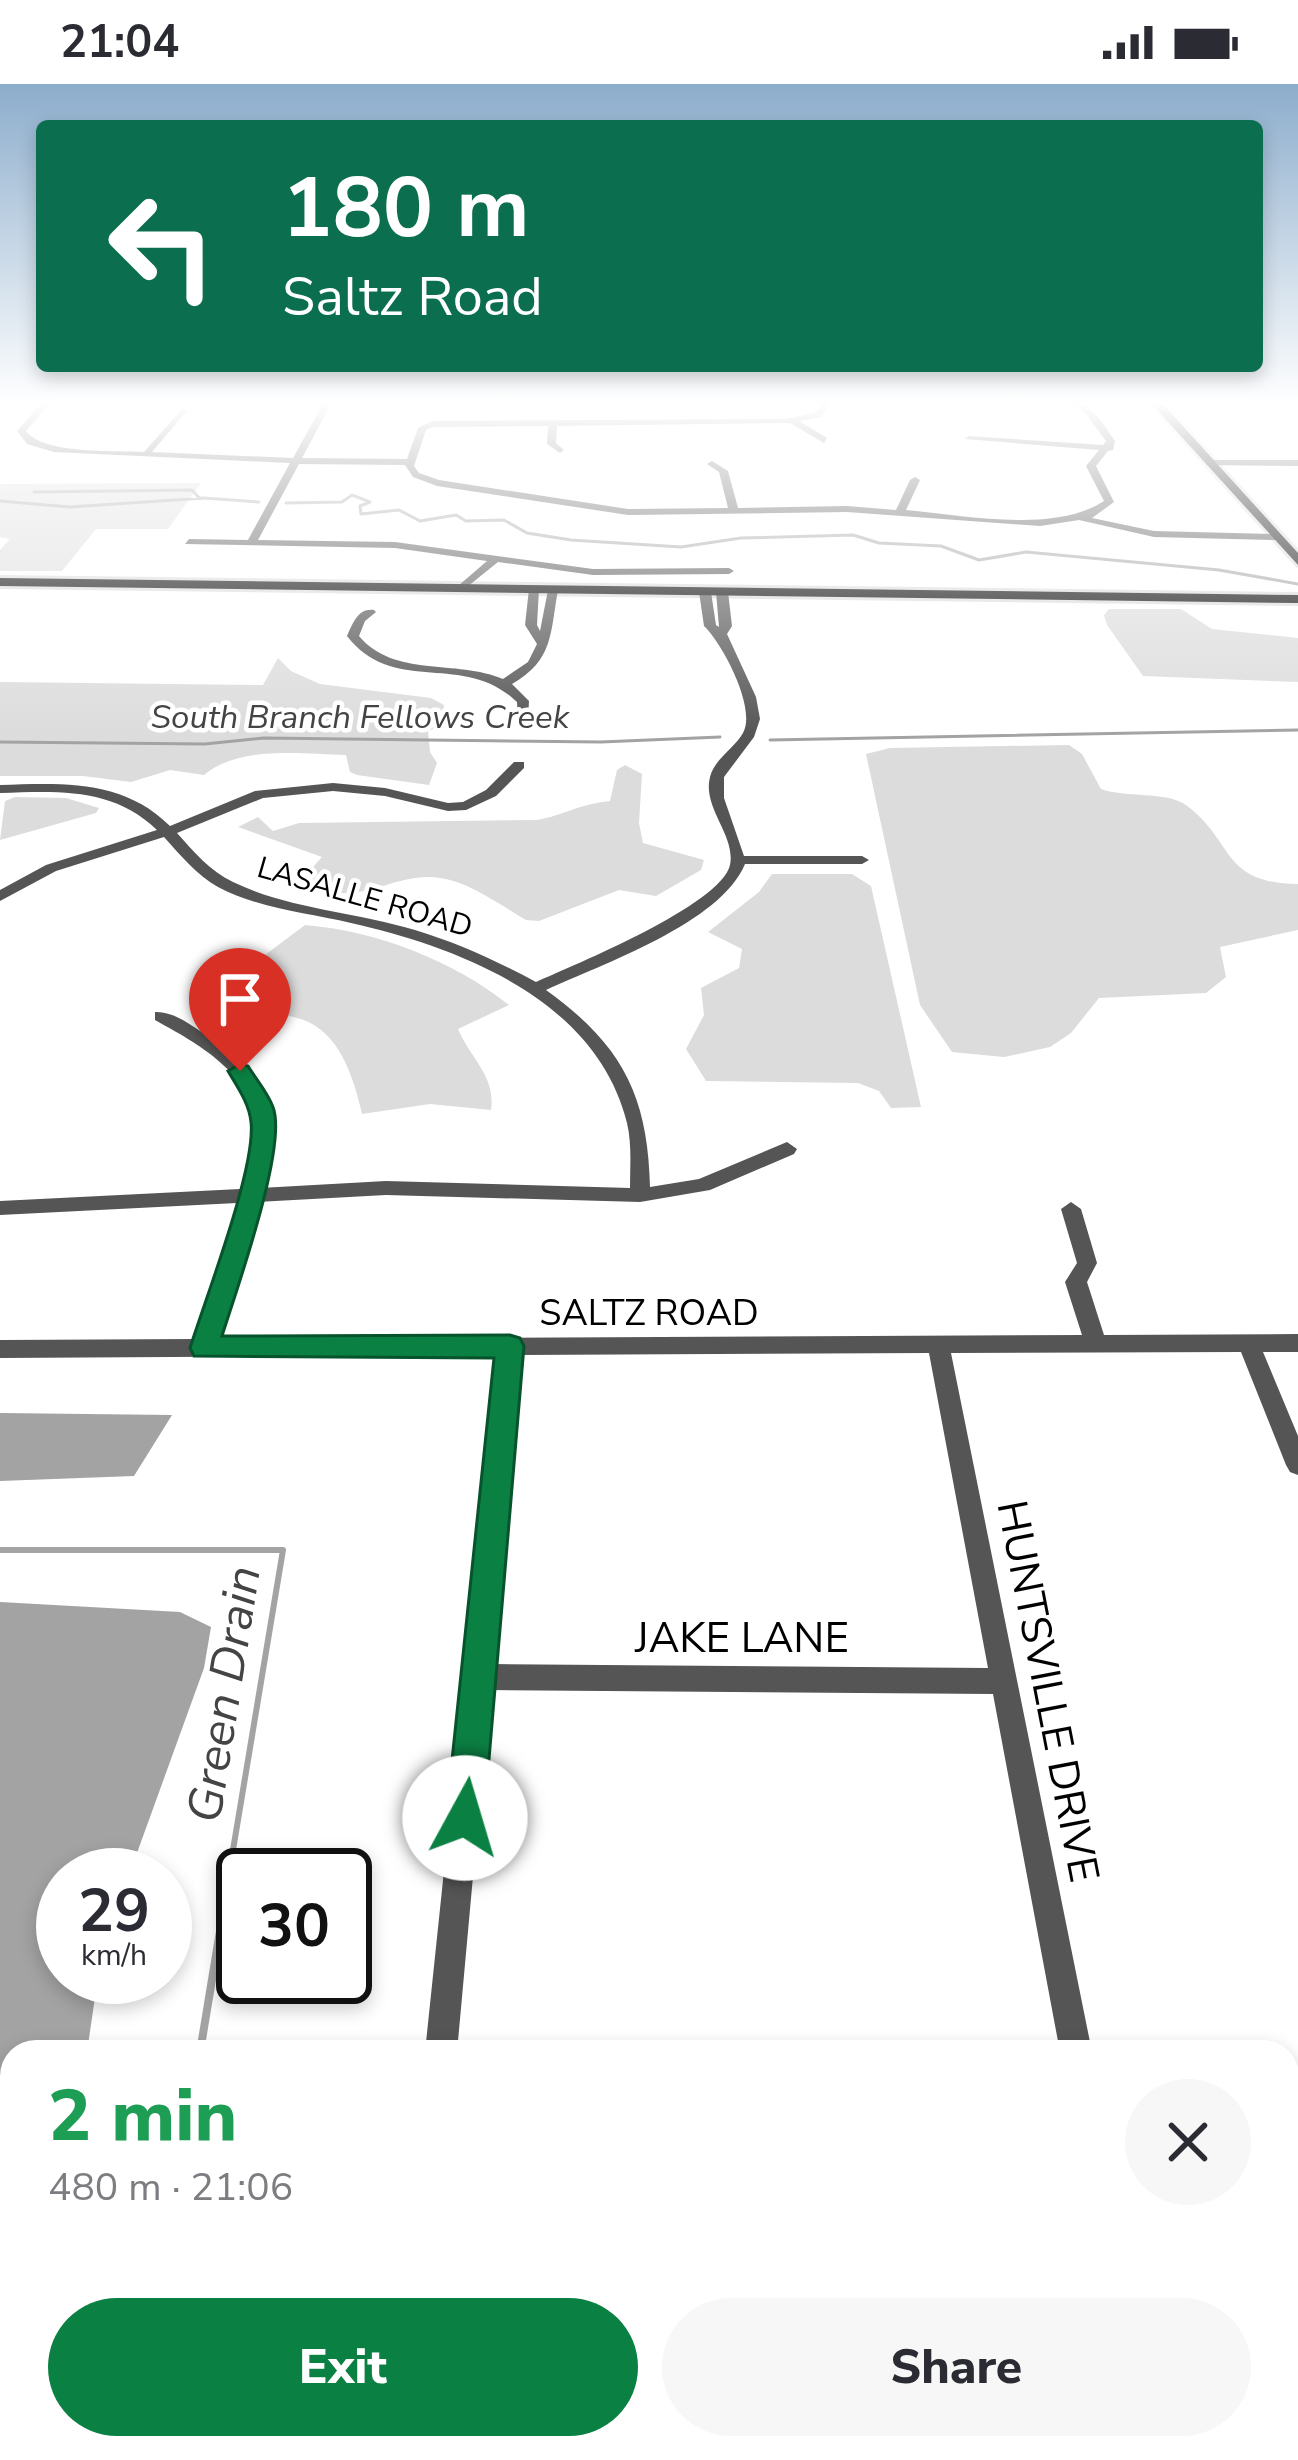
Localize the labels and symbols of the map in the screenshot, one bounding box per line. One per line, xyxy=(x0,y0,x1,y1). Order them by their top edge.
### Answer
water label: South Branch Fellows Creek xyxy=(151,695,571,740)
street label: LASALLE ROAD xyxy=(252,847,477,948)
pin xyxy=(189,948,291,1071)
street label: SALTZ ROAD xyxy=(539,1289,759,1338)
street label: HUNTSVILLE DRIVE xyxy=(983,1496,1112,1887)
water label: Green Drain xyxy=(171,1561,277,1827)
street label: JAKE LANE xyxy=(634,1610,849,1667)
position arrow xyxy=(402,1755,528,1881)
speed limit sign: 30 xyxy=(216,1848,372,2004)

